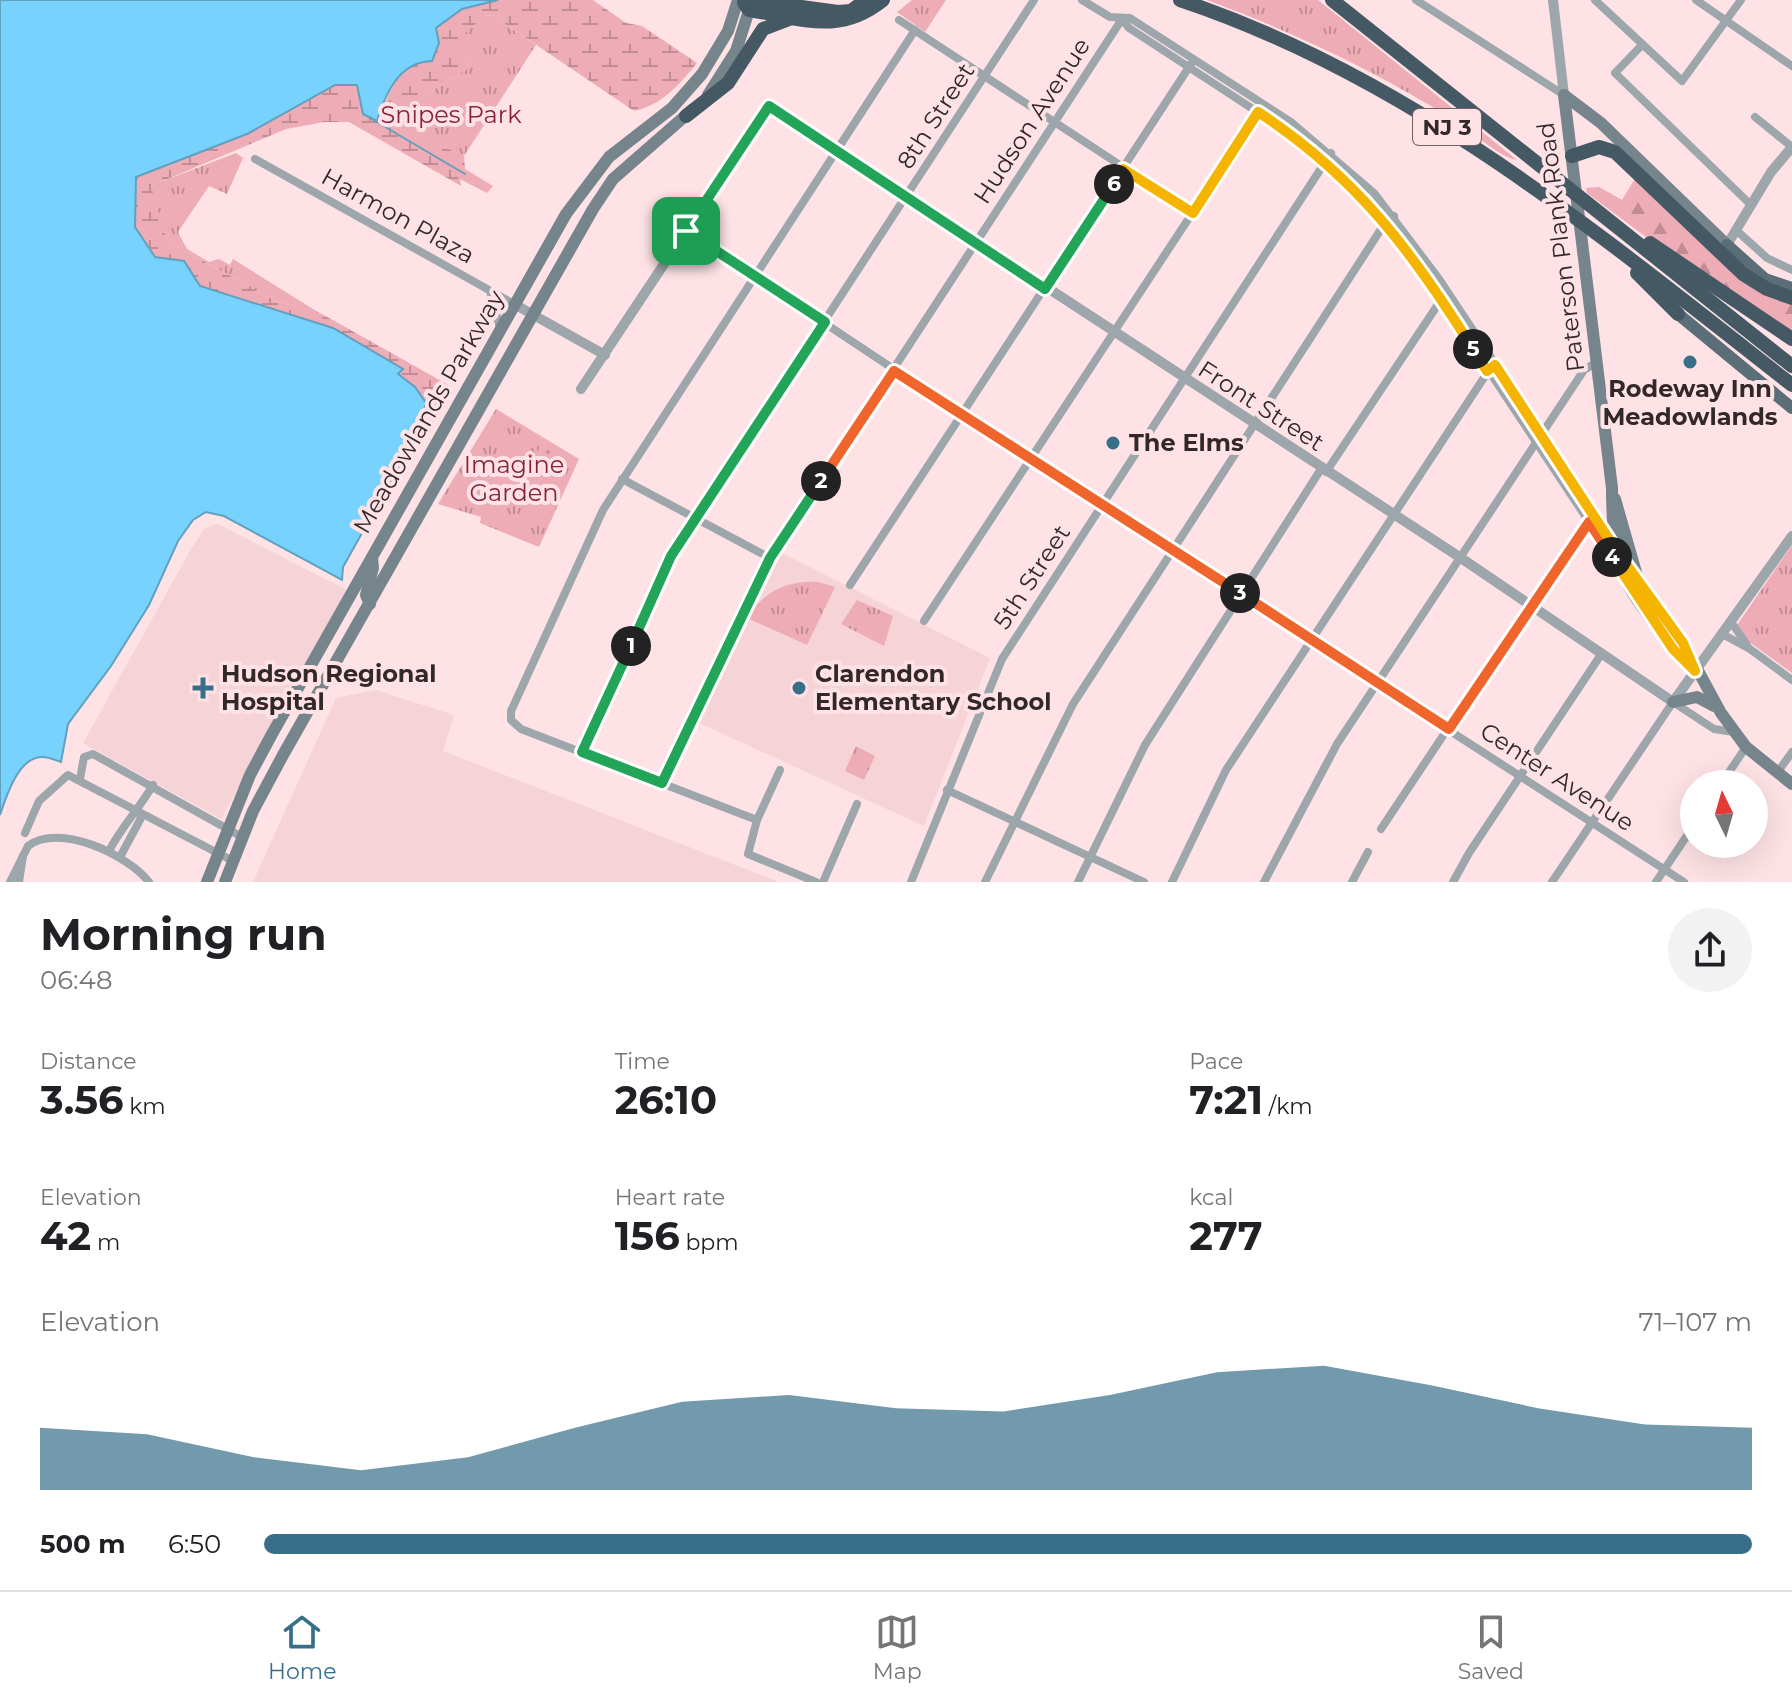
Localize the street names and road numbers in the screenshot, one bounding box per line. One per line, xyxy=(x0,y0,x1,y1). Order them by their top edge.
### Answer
street label: Hudson Avenue xyxy=(967,32,1096,209)
street label: 8th Street xyxy=(891,57,981,174)
road number: NJ 3 xyxy=(1413,109,1481,145)
street label: Paterson Plank Road xyxy=(1531,121,1590,373)
street label: Harmon Plaza xyxy=(317,162,480,270)
street label: Meadowlands Parkway xyxy=(347,285,510,538)
street label: Front Street xyxy=(1193,354,1330,457)
street label: 5th Street xyxy=(987,519,1076,634)
street label: Center Avenue xyxy=(1475,716,1640,837)

